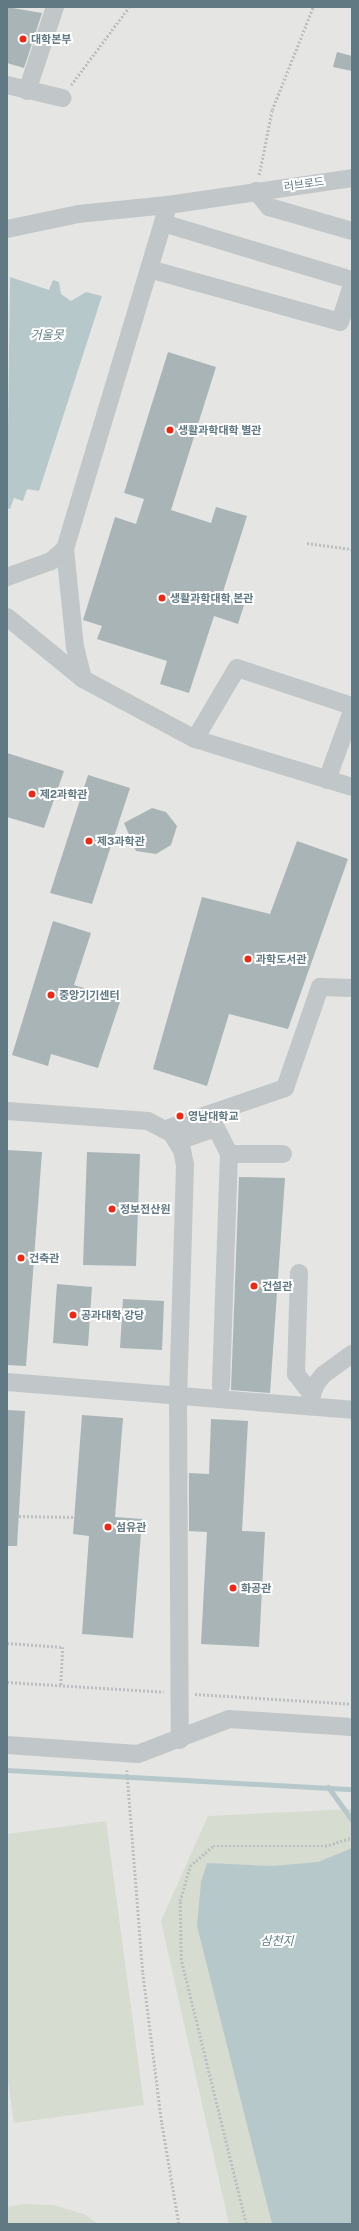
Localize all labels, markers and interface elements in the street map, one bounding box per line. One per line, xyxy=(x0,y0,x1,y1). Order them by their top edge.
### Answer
place label: 대학본부 xyxy=(31,32,71,46)
marker: 대학본부 xyxy=(18,34,28,44)
street label: 러브로드 xyxy=(283,175,325,193)
water label: 거울못 xyxy=(30,329,64,343)
place label: 생활과학대학 별관 xyxy=(178,423,261,437)
marker: 생활과학대학 별관 xyxy=(165,425,175,435)
place label: 생활과학대학 본관 xyxy=(170,591,253,605)
marker: 생활과학대학 본관 xyxy=(157,593,167,603)
place label: 제2과학관 xyxy=(40,787,87,801)
marker: 제2과학관 xyxy=(27,789,37,799)
place label: 제3과학관 xyxy=(97,834,145,848)
marker: 제3과학관 xyxy=(84,836,94,846)
place label: 과학도서관 xyxy=(256,952,307,966)
marker: 과학도서관 xyxy=(243,954,253,964)
place label: 중앙기기센터 xyxy=(59,988,120,1002)
marker: 중앙기기센터 xyxy=(46,990,56,1000)
place label: 영남대학교 xyxy=(188,1109,239,1123)
marker: 영남대학교 xyxy=(175,1111,185,1121)
place label: 정보전산원 xyxy=(120,1202,171,1216)
marker: 정보전산원 xyxy=(107,1204,117,1214)
place label: 건축관 xyxy=(29,1251,59,1265)
marker: 건축관 xyxy=(16,1253,26,1263)
place label: 건설관 xyxy=(262,1279,292,1293)
marker: 건설관 xyxy=(249,1281,259,1291)
place label: 공과대학 강당 xyxy=(81,1308,144,1322)
marker: 공과대학 강당 xyxy=(68,1310,78,1320)
place label: 섬유관 xyxy=(116,1520,146,1534)
marker: 섬유관 xyxy=(103,1522,113,1532)
place label: 화공관 xyxy=(241,1581,271,1595)
marker: 화공관 xyxy=(228,1583,238,1593)
water label: 삼천지 xyxy=(260,1935,294,1949)

